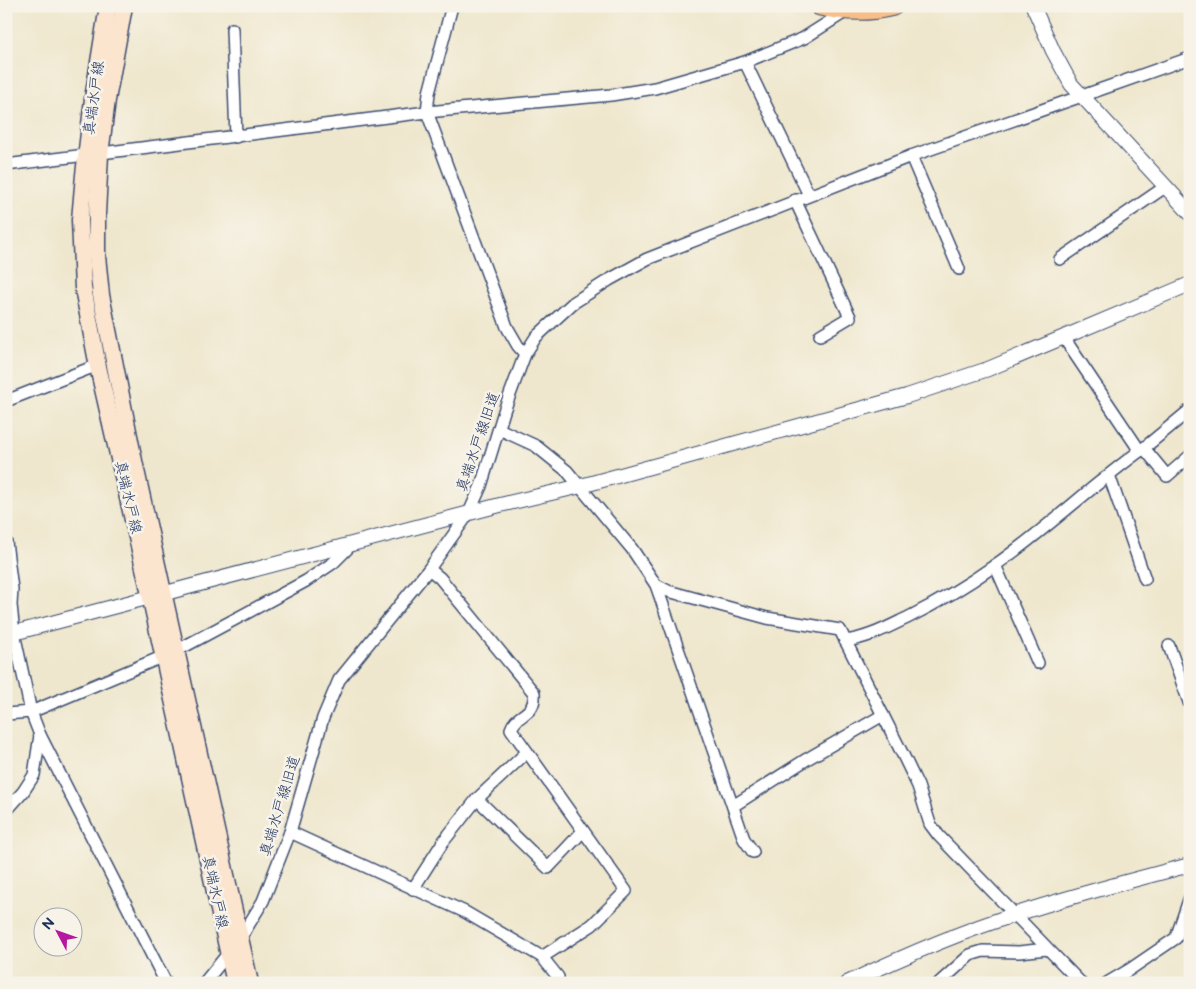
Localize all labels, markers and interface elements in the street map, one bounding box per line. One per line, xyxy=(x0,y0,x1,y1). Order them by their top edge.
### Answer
street label: 真端水戸線 xyxy=(79,60,109,136)
street label: 真端水戸線旧道 xyxy=(452,389,504,495)
street label: 真端水戸線 xyxy=(110,458,146,536)
street label: 真端水戸線旧道 xyxy=(256,753,304,859)
street label: 真端水戸線 xyxy=(198,853,232,931)
north arrow xyxy=(32,906,82,956)
text: N xyxy=(39,914,58,933)

